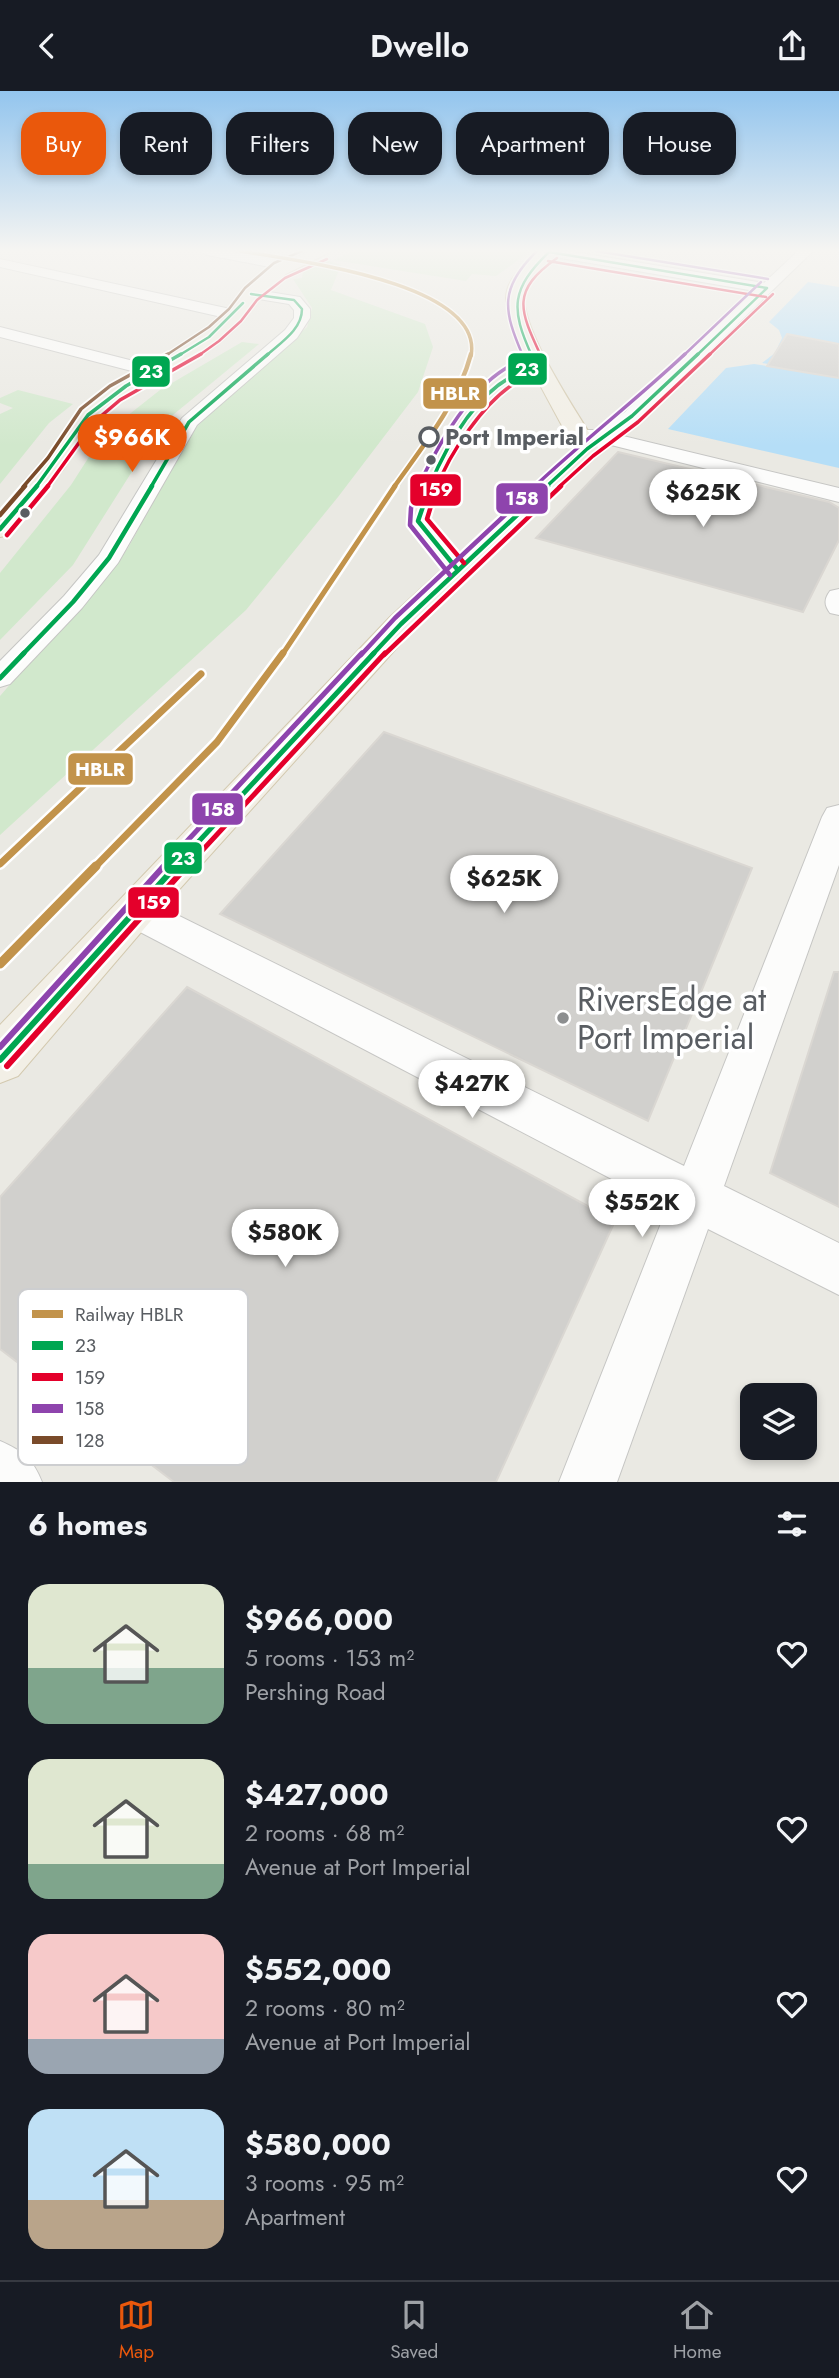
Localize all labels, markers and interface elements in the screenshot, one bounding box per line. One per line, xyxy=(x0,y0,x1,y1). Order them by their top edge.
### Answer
text: Dwello xyxy=(370,23,469,69)
icon: back xyxy=(28,27,66,65)
icon: share xyxy=(773,27,811,65)
chip: Buy xyxy=(21,112,106,175)
chip: Rent xyxy=(120,112,212,175)
chip: Filters xyxy=(226,112,334,175)
chip: New xyxy=(348,112,442,175)
chip: Apartment xyxy=(456,112,609,175)
chip: House xyxy=(623,112,736,175)
line badge: 23 xyxy=(507,352,548,386)
line badge: 23 xyxy=(131,355,171,388)
text: 23 xyxy=(515,356,539,383)
text: 23 xyxy=(139,358,163,385)
line badge: HBLR xyxy=(422,377,488,410)
text: HBLR xyxy=(430,380,481,407)
pin: $966K xyxy=(83,415,181,474)
text: $966K xyxy=(94,420,170,454)
place label: Port Imperial xyxy=(445,420,584,454)
marker: Port Imperial xyxy=(419,427,439,447)
unlabelled marker xyxy=(424,453,438,467)
pin: $625K xyxy=(654,469,752,529)
line badge: 159 xyxy=(409,473,462,507)
text: $625K xyxy=(665,475,741,509)
text: 159 xyxy=(419,476,453,503)
line badge: 158 xyxy=(495,482,549,515)
text: 158 xyxy=(505,485,539,512)
unlabelled marker xyxy=(18,506,32,520)
line badge: HBLR xyxy=(67,752,134,786)
text: HBLR xyxy=(75,756,126,783)
line badge: 158 xyxy=(191,792,244,826)
text: 158 xyxy=(201,796,235,823)
line badge: 23 xyxy=(163,841,203,875)
text: 23 xyxy=(171,845,195,872)
pin: $625K xyxy=(455,855,553,915)
text: $625K xyxy=(466,861,542,895)
line badge: 159 xyxy=(127,886,180,919)
text: 159 xyxy=(137,889,171,916)
place label: RiversEdge at Port Imperial xyxy=(577,976,766,1061)
marker: RiversEdge at Port Imperial xyxy=(555,1010,571,1026)
pin: $427K xyxy=(423,1061,521,1120)
text: $427K xyxy=(434,1066,510,1100)
pin: $552K xyxy=(593,1179,691,1239)
text: $552K xyxy=(604,1185,680,1219)
pin: $580K xyxy=(236,1209,334,1269)
text: $580K xyxy=(248,1215,322,1249)
legend xyxy=(18,1289,248,1465)
text: Railway HBLR xyxy=(75,1301,184,1328)
text: 23 xyxy=(75,1332,96,1359)
text: 159 xyxy=(75,1364,105,1391)
map controls xyxy=(740,1383,817,1460)
button: layers xyxy=(740,1383,817,1460)
text: 158 xyxy=(75,1395,105,1422)
text: 128 xyxy=(75,1427,105,1454)
text: 6 homes xyxy=(28,1503,147,1546)
icon: filters xyxy=(773,1505,811,1543)
text: $966,000 xyxy=(245,1598,393,1641)
icon: home xyxy=(84,1612,168,1696)
icon: heart xyxy=(773,1635,811,1673)
text: 5 rooms · 153 m² xyxy=(245,1641,414,1675)
text: Pershing Road xyxy=(245,1675,386,1709)
text: $427,000 xyxy=(245,1773,389,1816)
icon: home xyxy=(84,1787,168,1871)
icon: heart xyxy=(773,1810,811,1848)
text: 2 rooms · 68 m² xyxy=(245,1816,404,1850)
text: Avenue at Port Imperial xyxy=(245,1850,471,1884)
text: $552,000 xyxy=(245,1948,391,1991)
icon: home xyxy=(84,1962,168,2046)
icon: heart xyxy=(773,1985,811,2023)
text: 2 rooms · 80 m² xyxy=(245,1991,405,2025)
text: Avenue at Port Imperial xyxy=(245,2025,471,2059)
text: $580,000 xyxy=(245,2123,391,2166)
icon: home xyxy=(84,2137,168,2221)
icon: heart xyxy=(773,2160,811,2198)
text: 3 rooms · 95 m² xyxy=(245,2166,404,2200)
text: Apartment xyxy=(245,2200,345,2234)
tab: Map xyxy=(117,2296,155,2365)
tab: Saved xyxy=(390,2296,438,2365)
tab: Home xyxy=(673,2296,722,2365)

